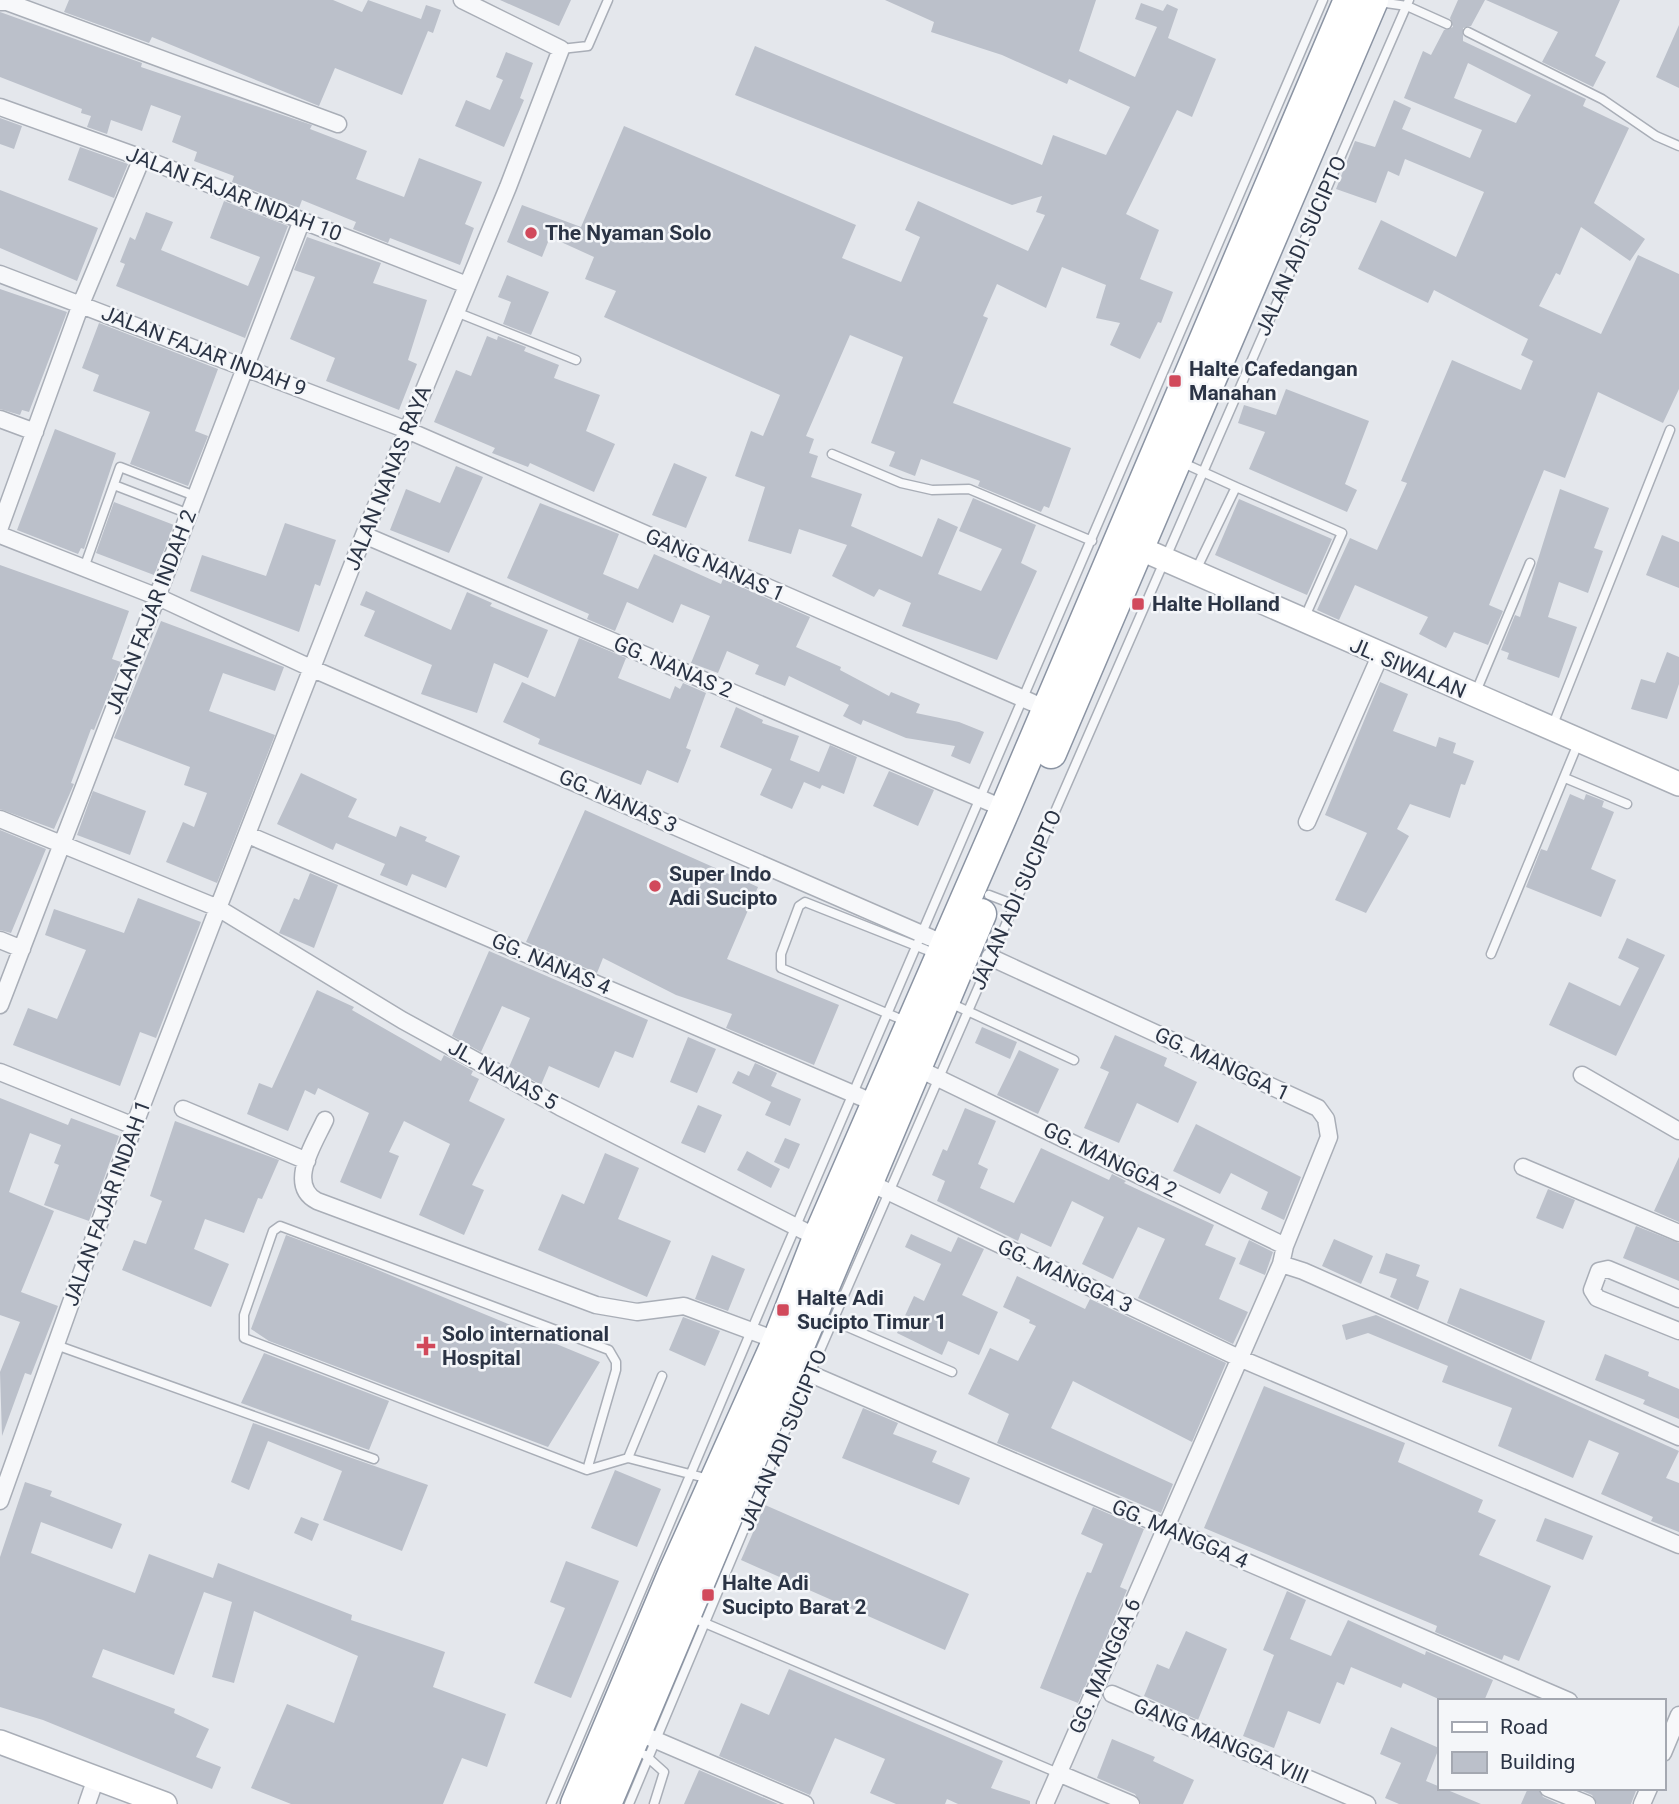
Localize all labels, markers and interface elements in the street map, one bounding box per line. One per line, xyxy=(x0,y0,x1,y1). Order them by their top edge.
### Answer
street label: JALAN FAJAR INDAH 10 xyxy=(123,142,345,246)
street label: JALAN ADI SUCIPTO xyxy=(1251,152,1351,340)
place label: The Nyaman Solo xyxy=(545,221,712,245)
marker: The Nyaman Solo xyxy=(523,225,539,241)
street label: JALAN FAJAR INDAH 9 xyxy=(98,301,310,401)
place label: Halte Cafedangan Manahan xyxy=(1189,357,1358,405)
marker: Halte Cafedangan Manahan xyxy=(1167,373,1183,389)
street label: JALAN NANAS RAYA xyxy=(340,382,436,574)
street label: JALAN FAJAR INDAH 2 xyxy=(101,506,201,718)
street label: GANG NANAS 1 xyxy=(642,524,788,606)
place label: Halte Holland xyxy=(1152,592,1280,616)
marker: Halte Holland xyxy=(1130,596,1146,612)
street label: GG. NANAS 2 xyxy=(610,631,736,703)
street label: JL. SIWALAN xyxy=(1346,633,1470,703)
street label: GG. NANAS 3 xyxy=(555,764,681,838)
street label: JALAN ADI SUCIPTO xyxy=(966,806,1066,994)
place label: Super Indo Adi Sucipto xyxy=(669,862,778,910)
marker: Super Indo Adi Sucipto xyxy=(647,878,663,894)
street label: GG. NANAS 4 xyxy=(488,928,614,1000)
street label: GG. MANGGA 1 xyxy=(1151,1022,1293,1106)
street label: JL. NANAS 5 xyxy=(444,1035,562,1115)
street label: JALAN FAJAR INDAH 1 xyxy=(59,1097,155,1309)
street label: GG. MANGGA 2 xyxy=(1039,1117,1181,1203)
street label: GG. MANGGA 3 xyxy=(994,1234,1136,1318)
place label: Halte Adi Sucipto Timur 1 xyxy=(797,1286,947,1334)
marker: Halte Adi Sucipto Timur 1 xyxy=(775,1302,791,1318)
place label: Solo international Hospital xyxy=(442,1322,609,1370)
marker: Solo international Hospital xyxy=(416,1336,436,1356)
street label: JALAN ADI SUCIPTO xyxy=(734,1346,832,1534)
street label: GG. MANGGA 4 xyxy=(1108,1494,1252,1574)
place label: Halte Adi Sucipto Barat 2 xyxy=(722,1571,867,1619)
marker: Halte Adi Sucipto Barat 2 xyxy=(700,1587,716,1603)
street label: GG. MANGGA 6 xyxy=(1064,1594,1146,1738)
street label: GANG MANGGA VIII xyxy=(1130,1693,1312,1789)
legend xyxy=(1438,1699,1665,1790)
text: Road xyxy=(1500,1715,1548,1739)
text: Building xyxy=(1500,1750,1575,1774)

